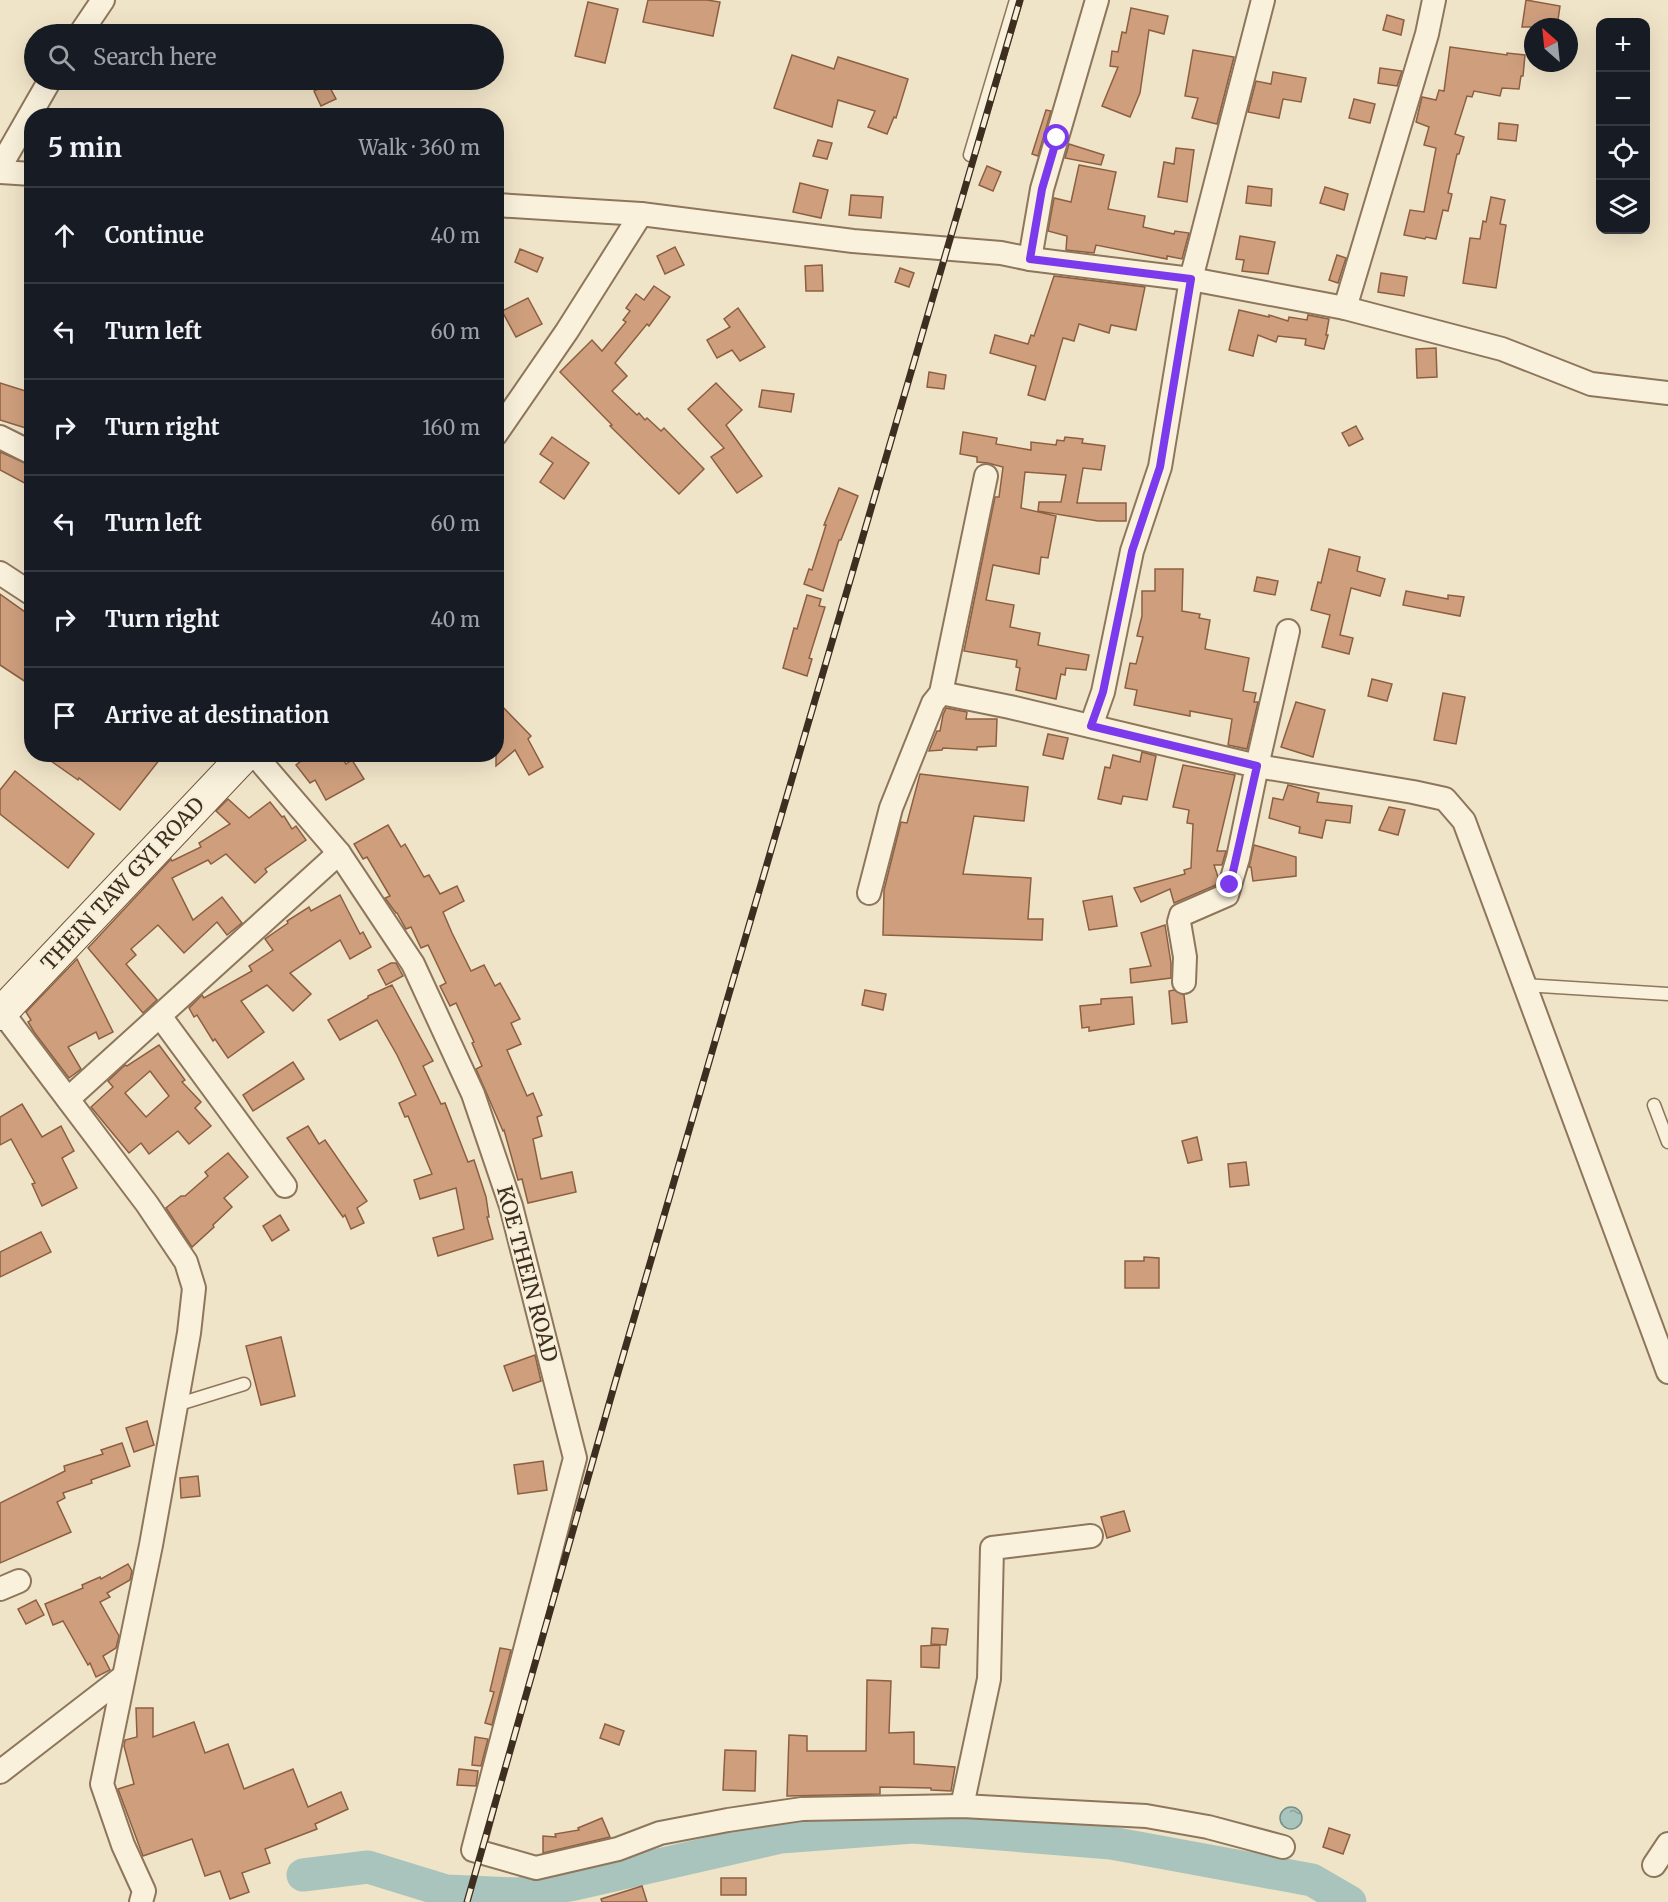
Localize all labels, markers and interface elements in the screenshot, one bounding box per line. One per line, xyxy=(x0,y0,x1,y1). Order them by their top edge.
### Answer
north arrow xyxy=(1524,18,1578,72)
map controls xyxy=(1596,18,1650,234)
button: + xyxy=(1596,18,1650,72)
search box xyxy=(24,24,504,90)
icon: search xyxy=(45,41,78,74)
text: Search here xyxy=(93,43,216,71)
button: − xyxy=(1596,72,1650,126)
route start xyxy=(1043,124,1069,150)
button: locate xyxy=(1596,126,1650,180)
text: 5 min xyxy=(48,131,122,164)
text: Walk · 360 m xyxy=(359,135,480,160)
button: layers xyxy=(1596,180,1650,234)
icon: ahead xyxy=(48,219,81,252)
text: Continue xyxy=(105,221,204,249)
text: 40 m xyxy=(430,223,480,248)
icon: left xyxy=(48,315,81,348)
text: Turn left xyxy=(105,317,202,345)
text: 60 m xyxy=(430,319,480,344)
icon: right xyxy=(48,411,81,444)
text: Turn right xyxy=(105,413,219,441)
text: 160 m xyxy=(422,415,480,440)
icon: left xyxy=(48,507,81,540)
text: Turn left xyxy=(105,509,202,537)
text: 60 m xyxy=(430,511,480,536)
icon: right xyxy=(48,603,81,636)
text: Turn right xyxy=(105,605,219,633)
text: 40 m xyxy=(430,607,480,632)
icon: arrive xyxy=(48,699,81,732)
text: Arrive at destination xyxy=(105,701,329,729)
street label: THEIN TAW GYI ROAD xyxy=(35,791,210,976)
route end xyxy=(1216,871,1242,897)
street label: KOE THEIN ROAD xyxy=(491,1183,564,1365)

